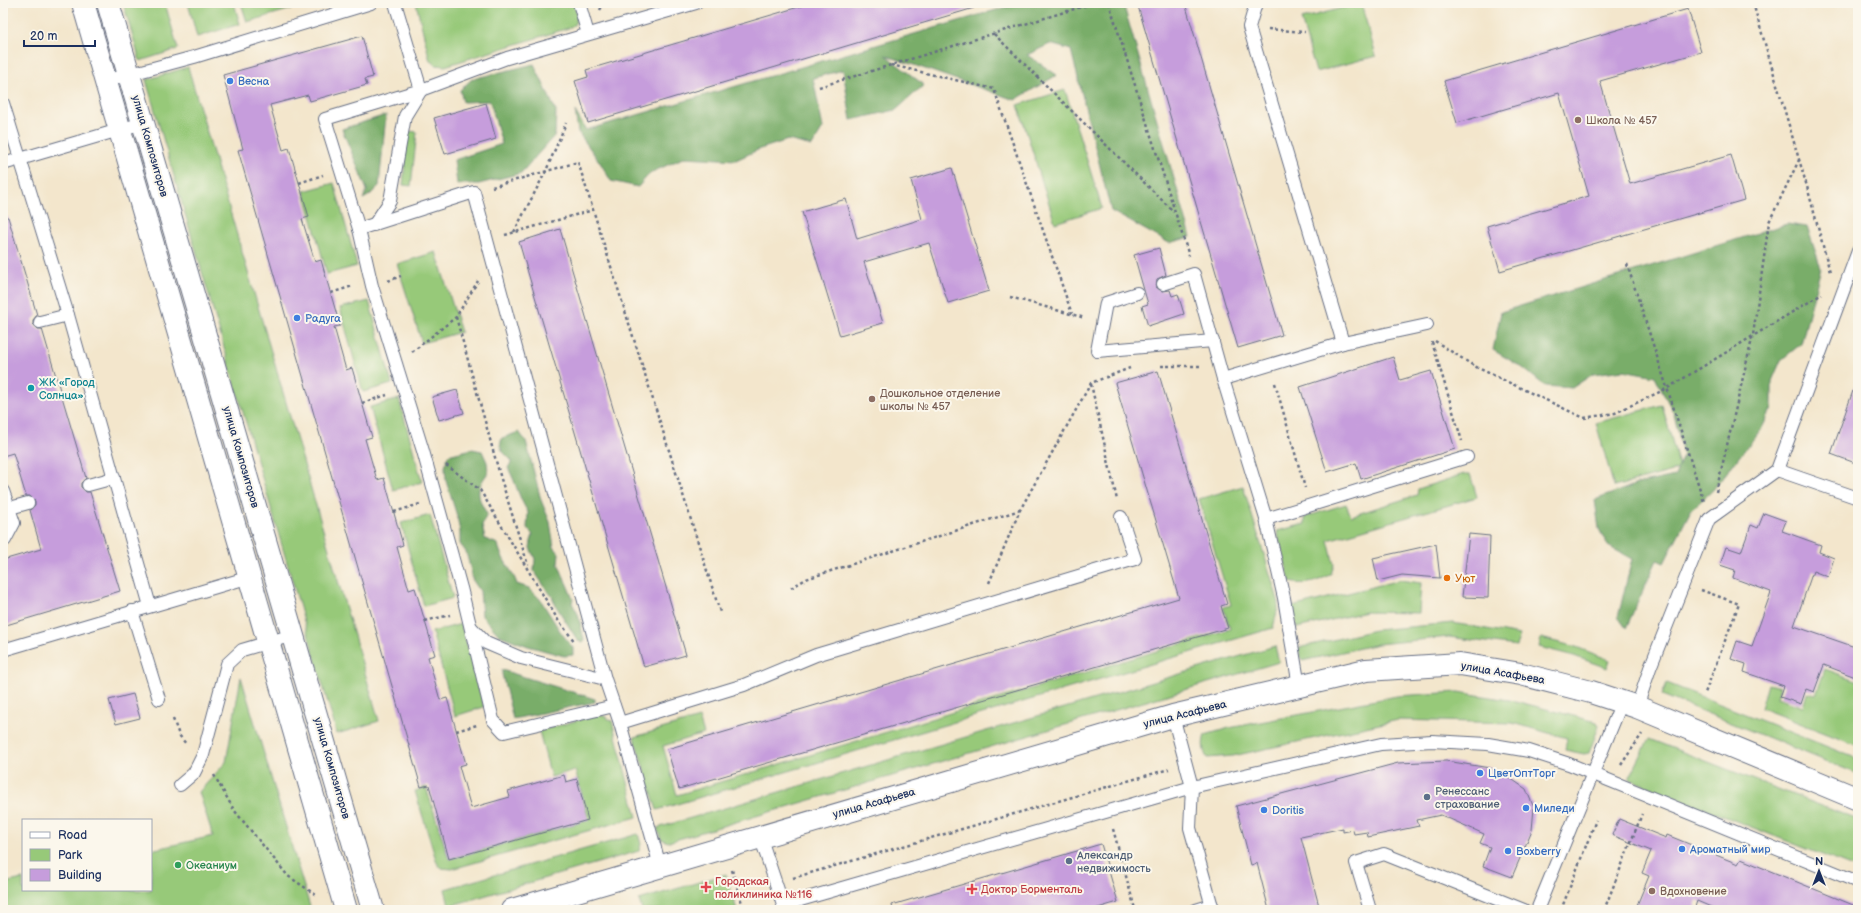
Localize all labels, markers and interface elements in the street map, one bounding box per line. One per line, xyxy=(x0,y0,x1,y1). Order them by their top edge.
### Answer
scale bar xyxy=(24,22,95,48)
text: 20 m xyxy=(30,29,57,44)
place label: Весна xyxy=(238,75,270,88)
marker: Весна xyxy=(225,76,235,86)
street label: улица Композиторов xyxy=(129,94,171,199)
place label: Школа № 457 xyxy=(1586,114,1657,127)
marker: Школа № 457 xyxy=(1573,115,1583,125)
place label: Радуга xyxy=(305,312,341,325)
marker: Радуга xyxy=(292,313,302,323)
place label: ЖК «Город Солнца» xyxy=(39,376,95,402)
marker: ЖК «Город Солнца» xyxy=(26,383,36,393)
place label: Дошкольное отделение школы № 457 xyxy=(880,387,1000,413)
marker: Дошкольное отделение школы № 457 xyxy=(867,394,877,404)
street label: улица Композиторов xyxy=(220,405,262,510)
place label: Уют xyxy=(1455,572,1475,585)
marker: Уют xyxy=(1442,573,1452,583)
street label: улица Асафьева xyxy=(1460,659,1546,687)
street label: улица Асафьева xyxy=(1142,697,1228,731)
street label: улица Композиторов xyxy=(311,716,353,821)
place label: ЦветОптТорг xyxy=(1488,767,1556,780)
marker: ЦветОптТорг xyxy=(1475,768,1485,778)
street label: улица Асафьева xyxy=(831,785,917,821)
place label: Ренессанс страхование xyxy=(1435,785,1500,811)
marker: Ренессанс страхование xyxy=(1422,792,1432,802)
place label: Миледи xyxy=(1534,802,1575,815)
marker: Миледи xyxy=(1521,803,1531,813)
place label: Doritis xyxy=(1272,804,1305,817)
marker: Doritis xyxy=(1259,805,1269,815)
legend xyxy=(22,819,152,891)
text: Road xyxy=(58,828,87,843)
place label: Ароматный мир xyxy=(1689,843,1771,856)
marker: Ароматный мир xyxy=(1677,844,1687,854)
place label: Boxberry xyxy=(1516,845,1561,858)
marker: Boxberry xyxy=(1503,846,1513,856)
text: Park xyxy=(58,848,82,863)
place label: Александр недвижимость xyxy=(1076,849,1151,875)
north arrow xyxy=(1799,851,1839,891)
text: N xyxy=(1815,855,1823,868)
marker: Александр недвижимость xyxy=(1064,856,1074,866)
place label: Океаниум xyxy=(186,859,237,872)
marker: Океаниум xyxy=(173,860,183,870)
text: Building xyxy=(58,868,102,883)
place label: Городская поликлиника №116 xyxy=(715,875,812,901)
marker: Городская поликлиника №116 xyxy=(700,881,712,893)
marker: Доктор Борменталь xyxy=(966,883,978,895)
place label: Доктор Борменталь xyxy=(981,883,1083,896)
place label: Вдохновение xyxy=(1660,885,1727,898)
marker: Вдохновение xyxy=(1647,886,1657,896)

